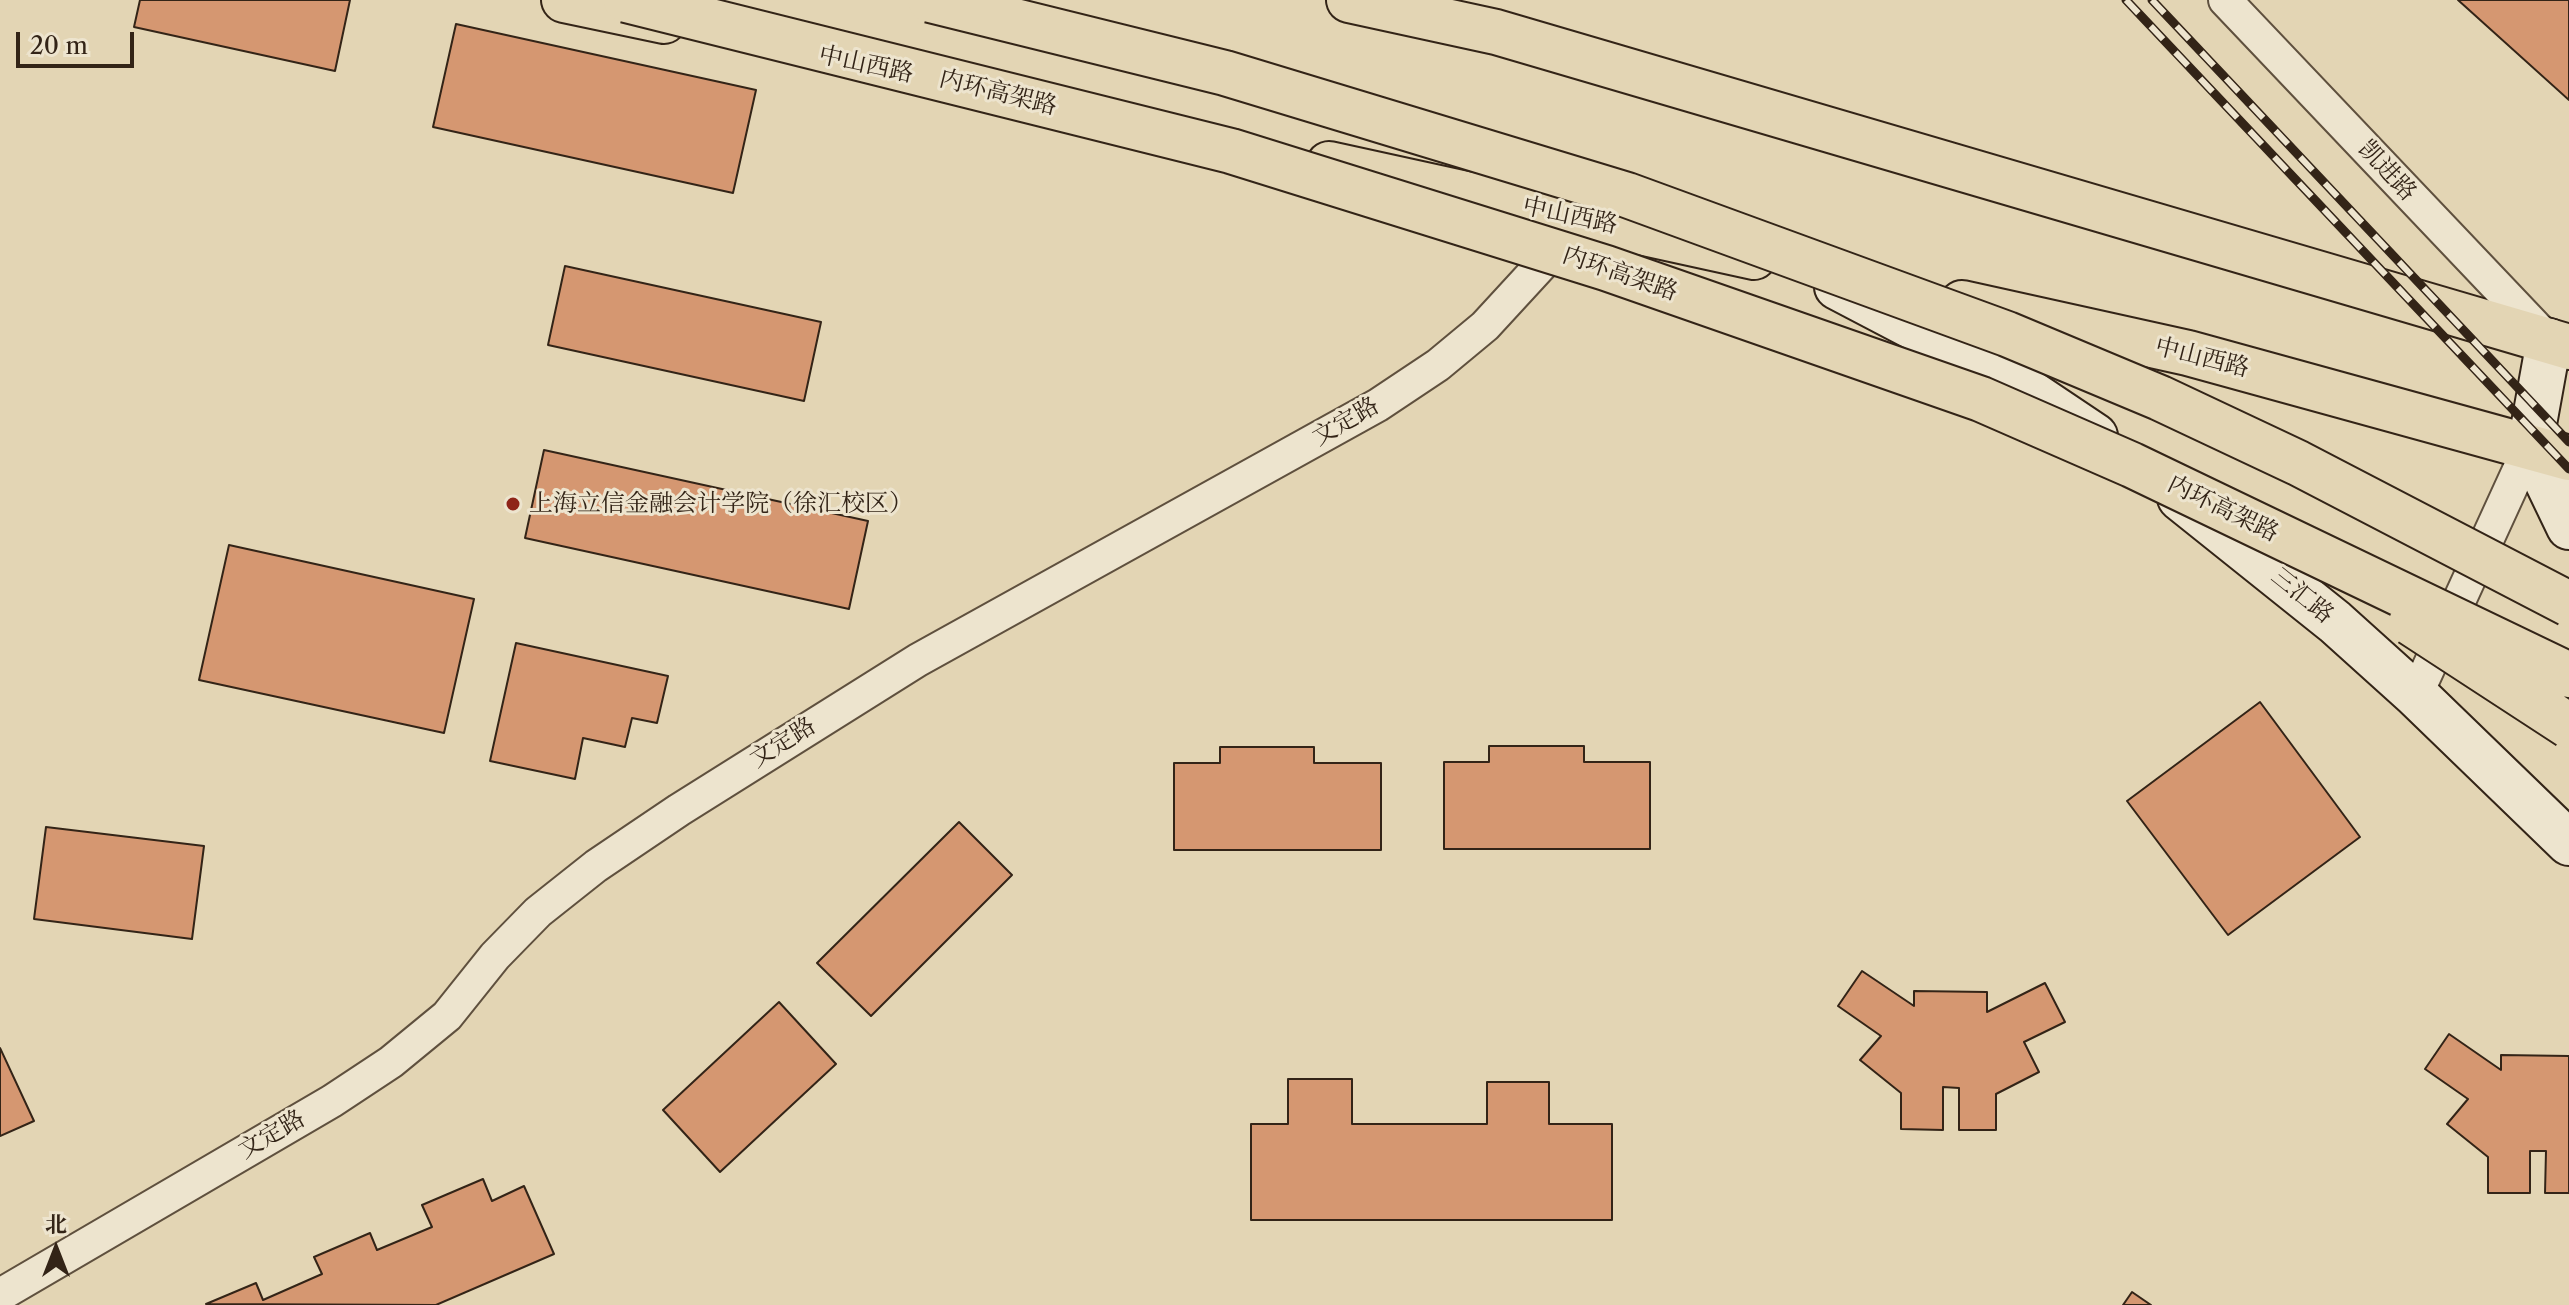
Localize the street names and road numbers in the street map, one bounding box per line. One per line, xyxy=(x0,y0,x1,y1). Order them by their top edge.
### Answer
street label: 中山西路 xyxy=(816,41,916,89)
street label: 内环高架路 xyxy=(936,65,1060,121)
street label: 凯进路 xyxy=(2352,135,2422,207)
street label: 中山西路 xyxy=(1520,192,1620,240)
street label: 内环高架路 xyxy=(1559,241,1681,307)
street label: 中山西路 xyxy=(2152,332,2252,384)
street label: 文定路 xyxy=(1308,392,1384,452)
street label: 内环高架路 xyxy=(2163,470,2283,548)
street label: 三汇路 xyxy=(2265,562,2339,630)
street label: 文定路 xyxy=(745,712,821,774)
street label: 文定路 xyxy=(234,1105,310,1165)

